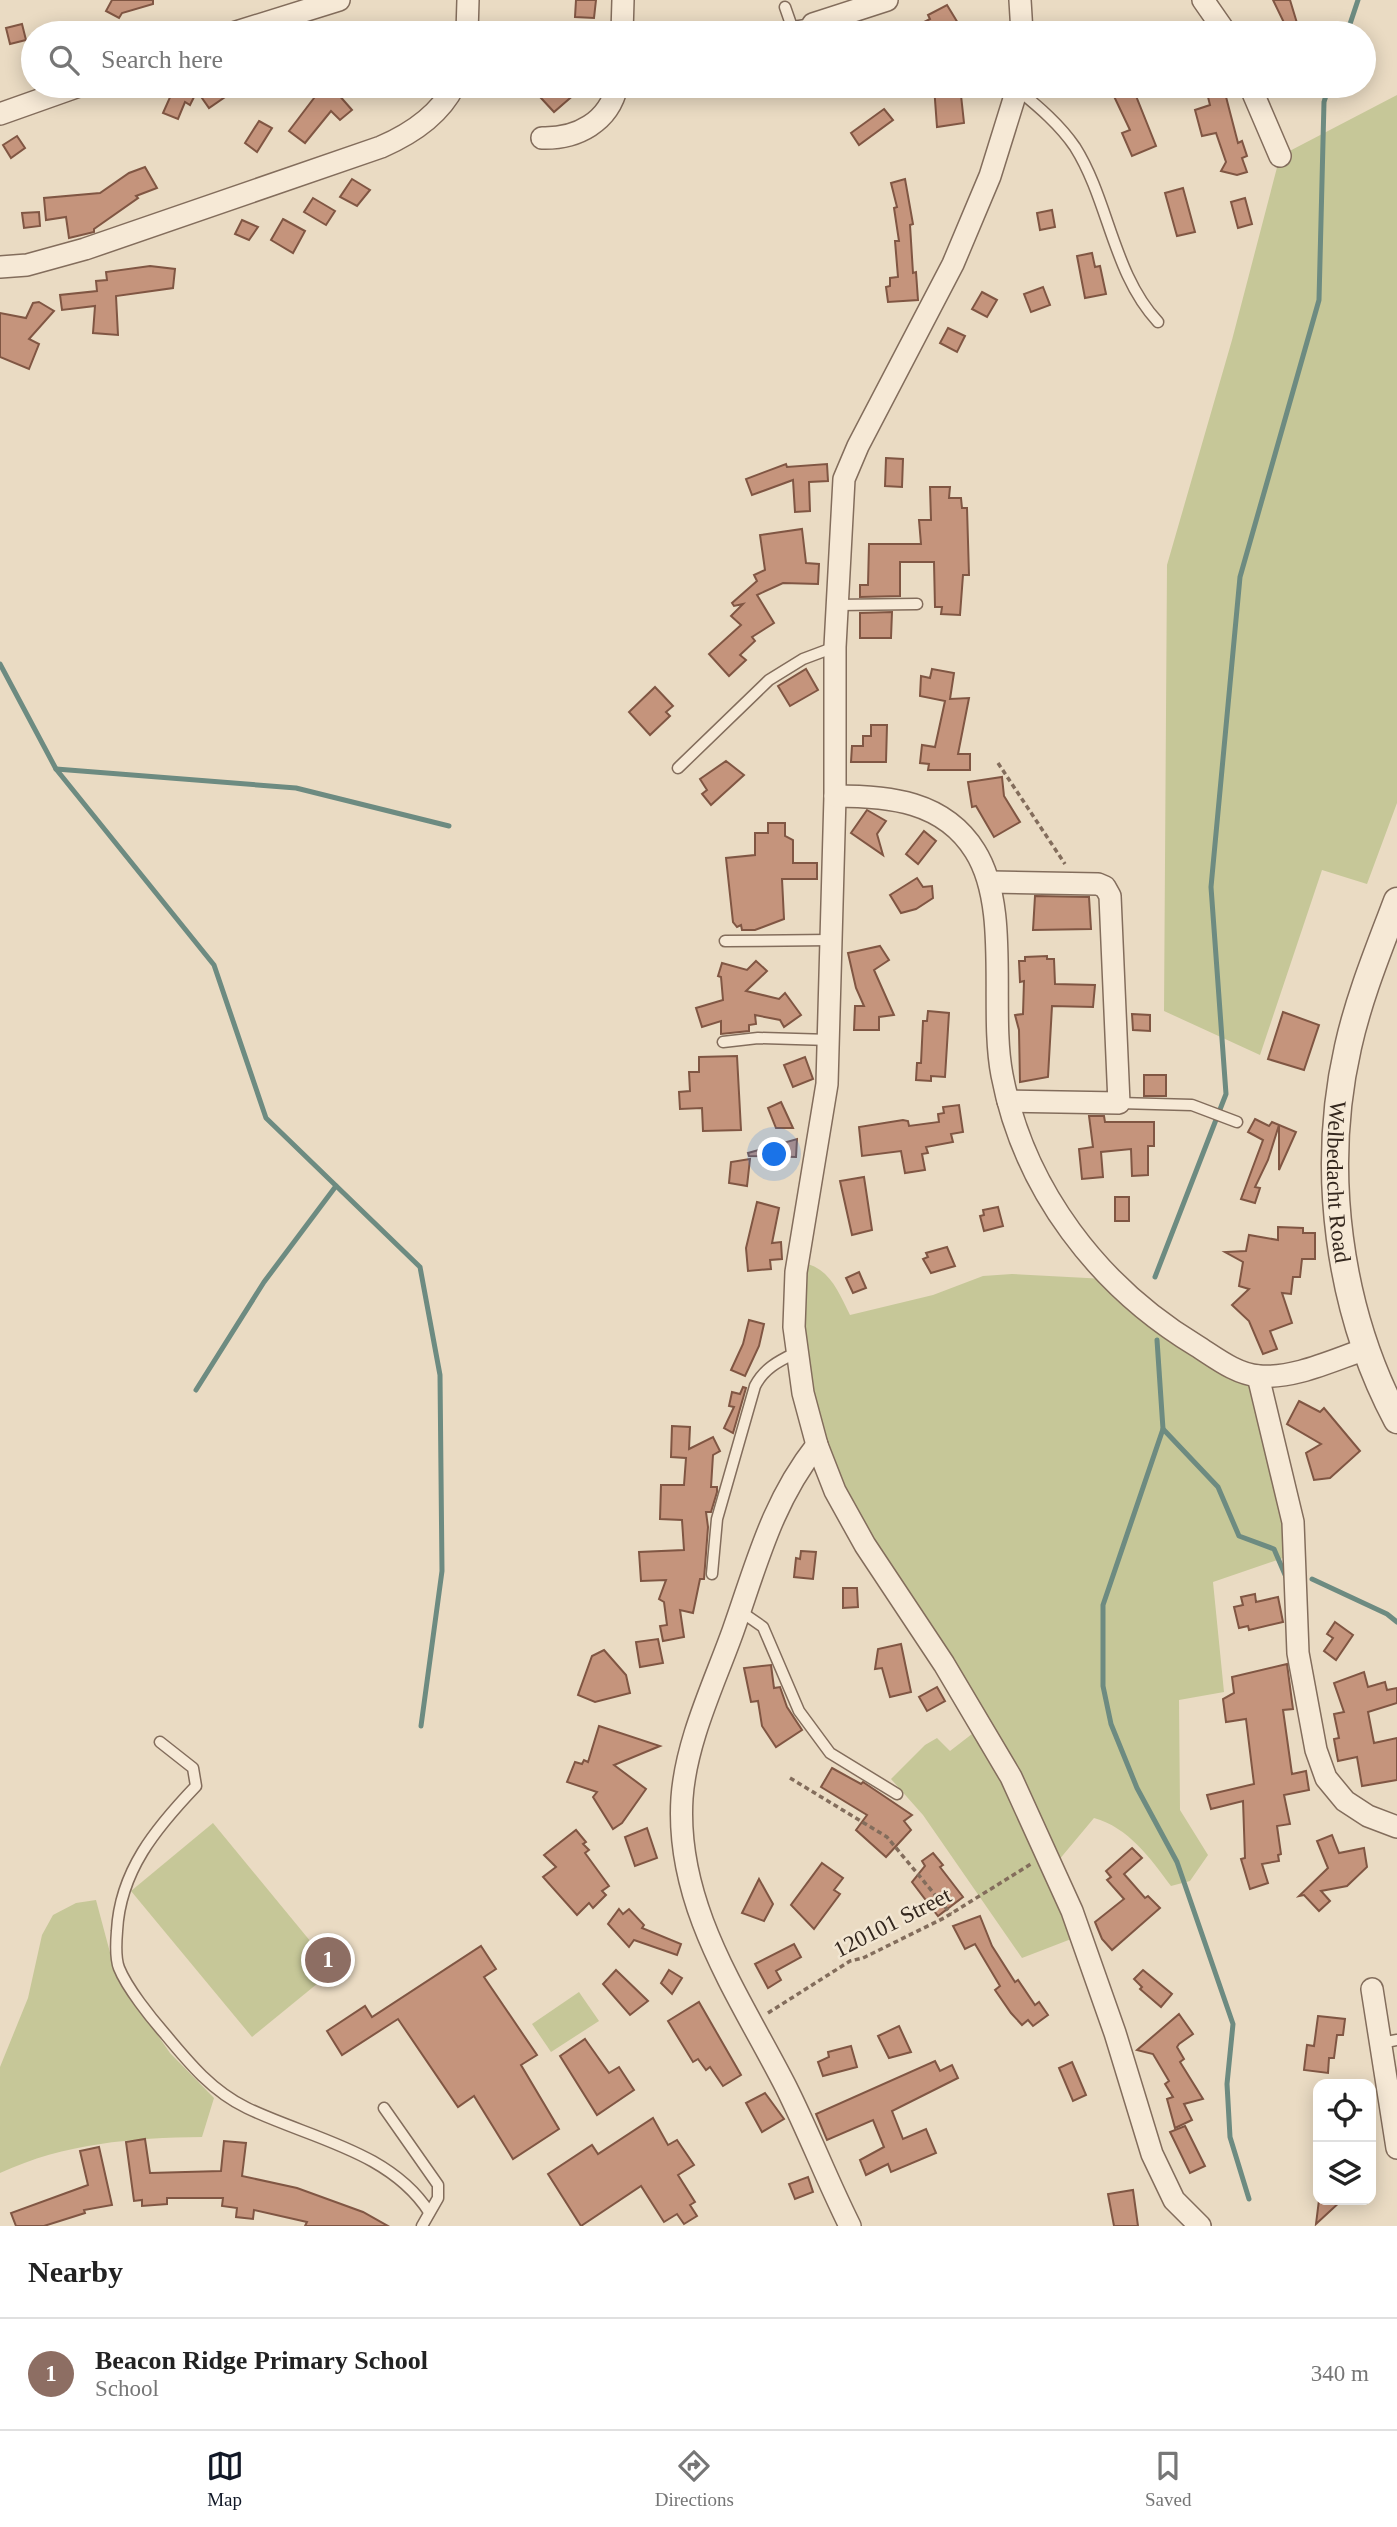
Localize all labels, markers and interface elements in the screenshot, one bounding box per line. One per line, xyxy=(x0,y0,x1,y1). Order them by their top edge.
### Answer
search box xyxy=(21,21,1376,98)
icon: search xyxy=(45,41,83,79)
text: Search here xyxy=(101,45,223,74)
street label: Welbedacht Road xyxy=(1322,1100,1356,1265)
your location xyxy=(757,1137,791,1171)
street label: 120101 Street xyxy=(829,1882,956,1963)
pin: 1 xyxy=(305,1934,351,1986)
map controls xyxy=(1313,2079,1376,2205)
button: locate xyxy=(1313,2079,1376,2142)
button: layers xyxy=(1313,2142,1376,2205)
text: Nearby xyxy=(28,2255,123,2288)
text: Beacon Ridge Primary School xyxy=(95,2346,428,2375)
text: 1 xyxy=(45,2361,57,2386)
text: 340 m xyxy=(1311,2361,1369,2386)
text: School xyxy=(95,2376,159,2401)
tab: Map xyxy=(206,2447,244,2511)
tab: Directions xyxy=(655,2447,734,2511)
tab: Saved xyxy=(1145,2447,1191,2511)

